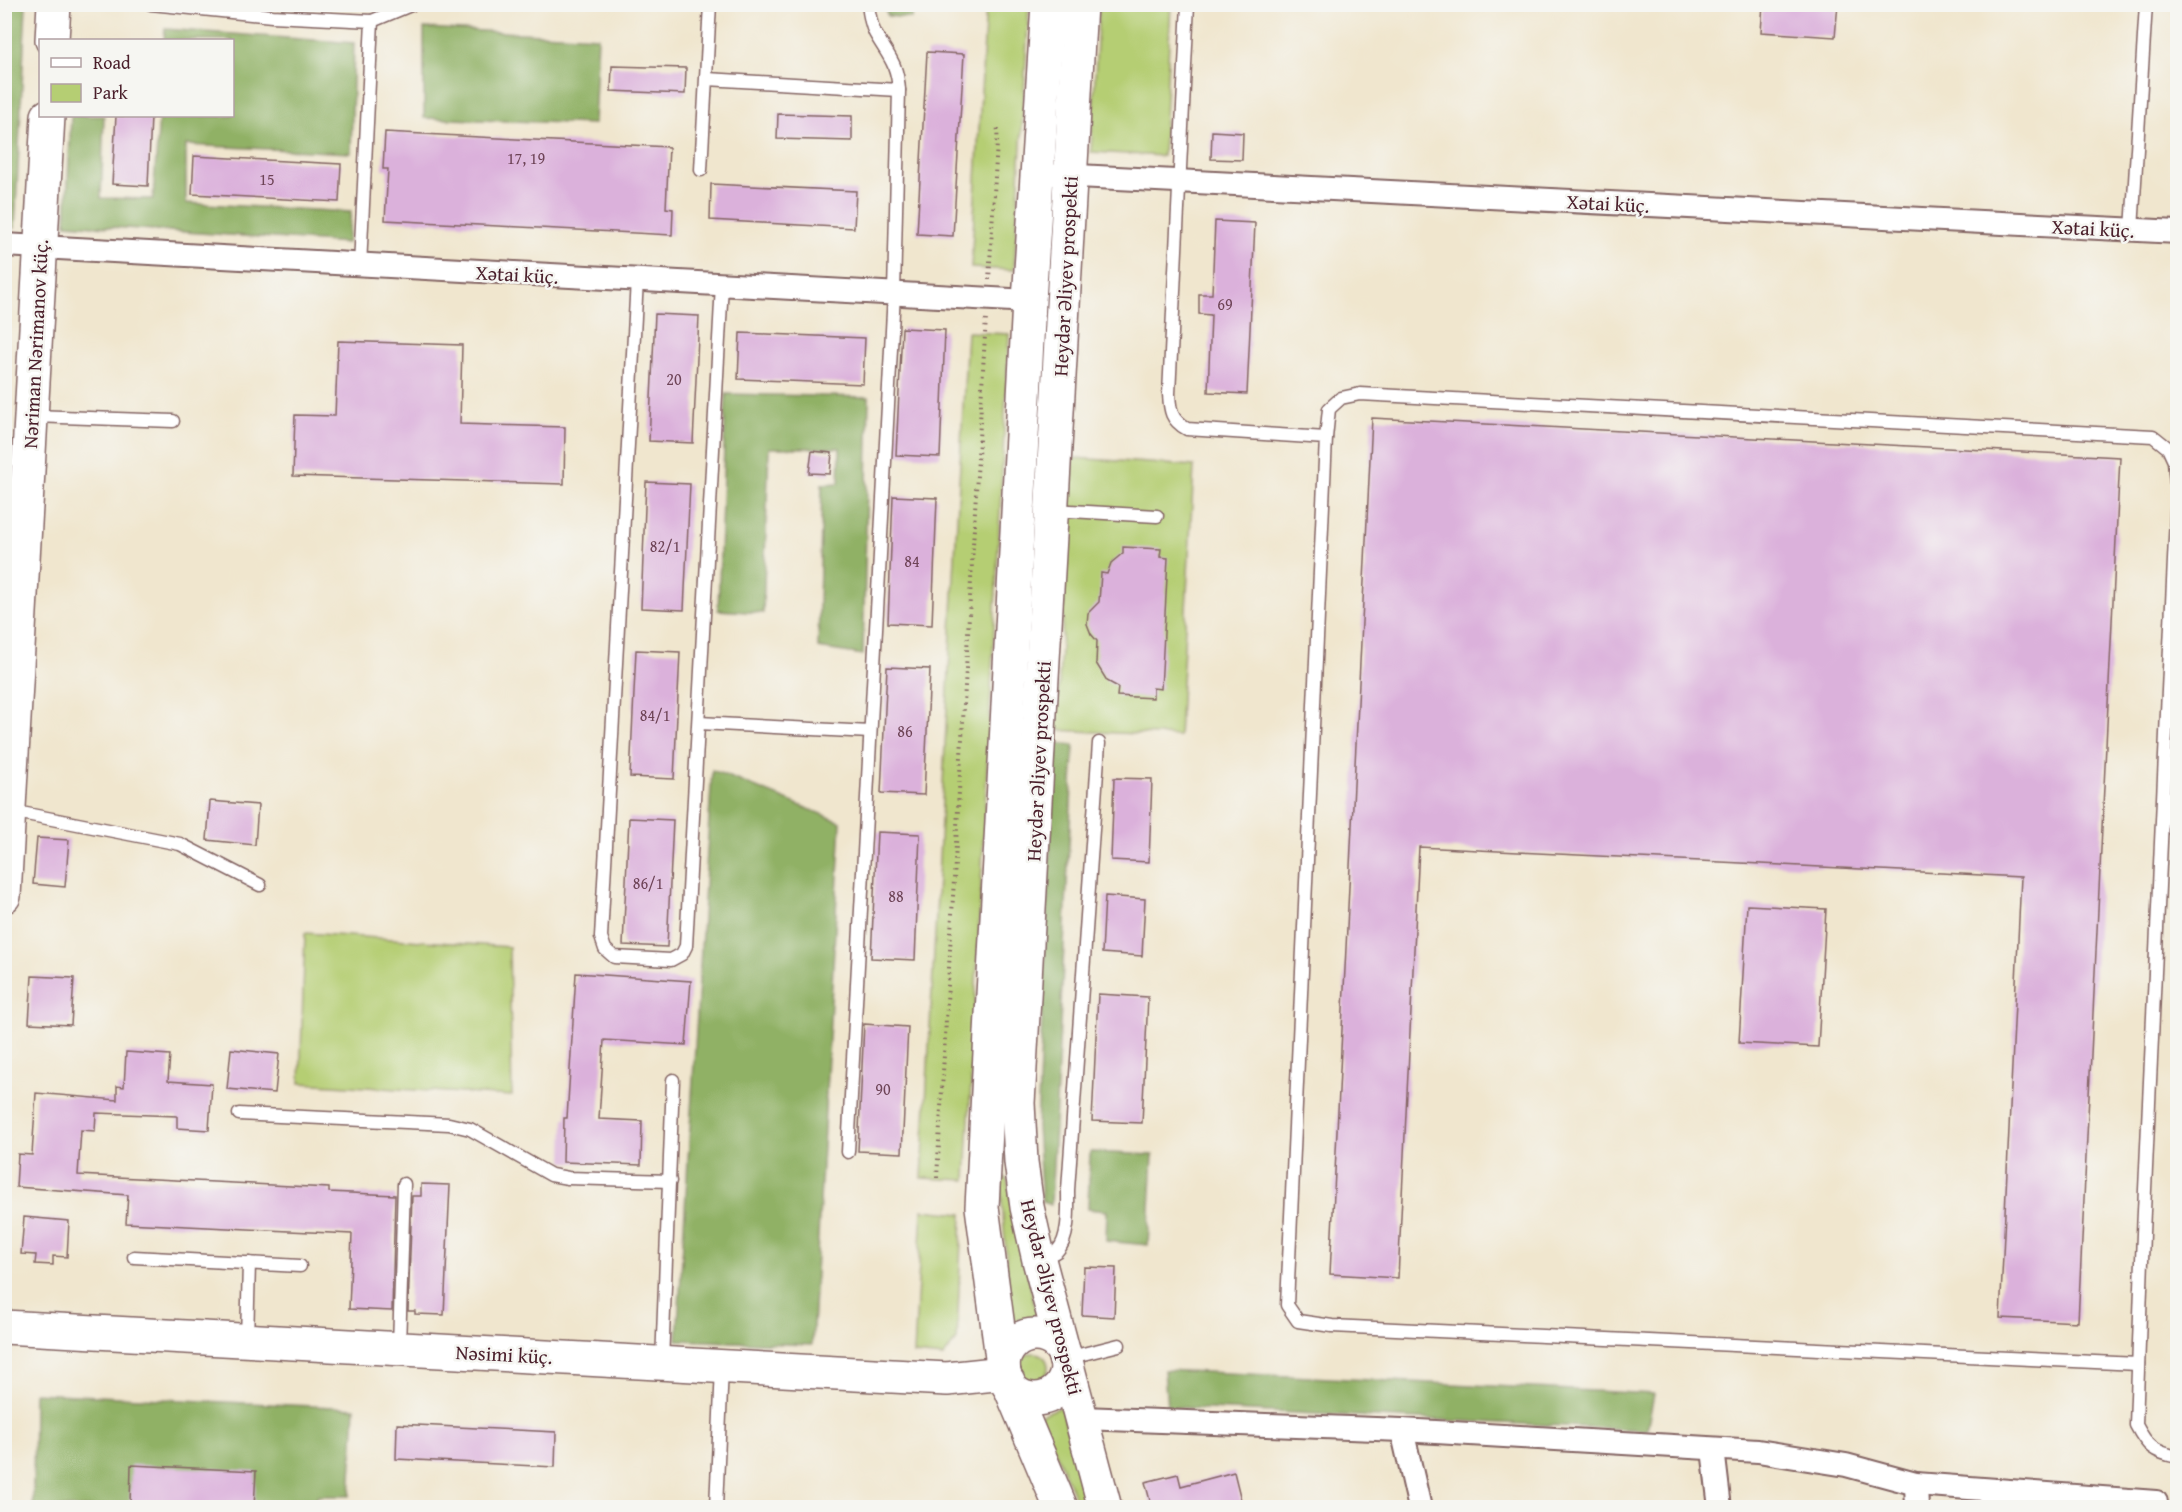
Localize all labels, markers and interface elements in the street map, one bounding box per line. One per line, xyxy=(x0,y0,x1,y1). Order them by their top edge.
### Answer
legend xyxy=(39,39,234,117)
text: Road xyxy=(93,49,131,76)
text: Park xyxy=(93,79,129,106)
house number: 17, 19 xyxy=(507,146,545,170)
house number: 15 xyxy=(259,167,275,191)
street label: Heydər Əliyev prospekti xyxy=(1045,175,1085,377)
street label: Xətai küç. xyxy=(1566,186,1650,220)
street label: Xətai küç. xyxy=(2051,211,2135,245)
street label: Nəriman Nərimanov küç. xyxy=(15,239,55,449)
street label: Xətai küç. xyxy=(475,257,559,291)
house number: 69 xyxy=(1217,292,1233,316)
house number: 20 xyxy=(666,367,682,391)
house number: 82/1 xyxy=(650,534,680,558)
house number: 84 xyxy=(904,549,920,573)
street label: Heydər Əliyev prospekti xyxy=(1018,660,1058,862)
house number: 84/1 xyxy=(640,703,670,727)
house number: 86 xyxy=(897,719,913,743)
house number: 86/1 xyxy=(633,871,663,895)
house number: 88 xyxy=(888,884,904,908)
house number: 90 xyxy=(875,1077,891,1101)
street label: Heydər Əliyev prospekti xyxy=(1014,1196,1090,1398)
street label: Nəsimi küç. xyxy=(455,1337,553,1371)

